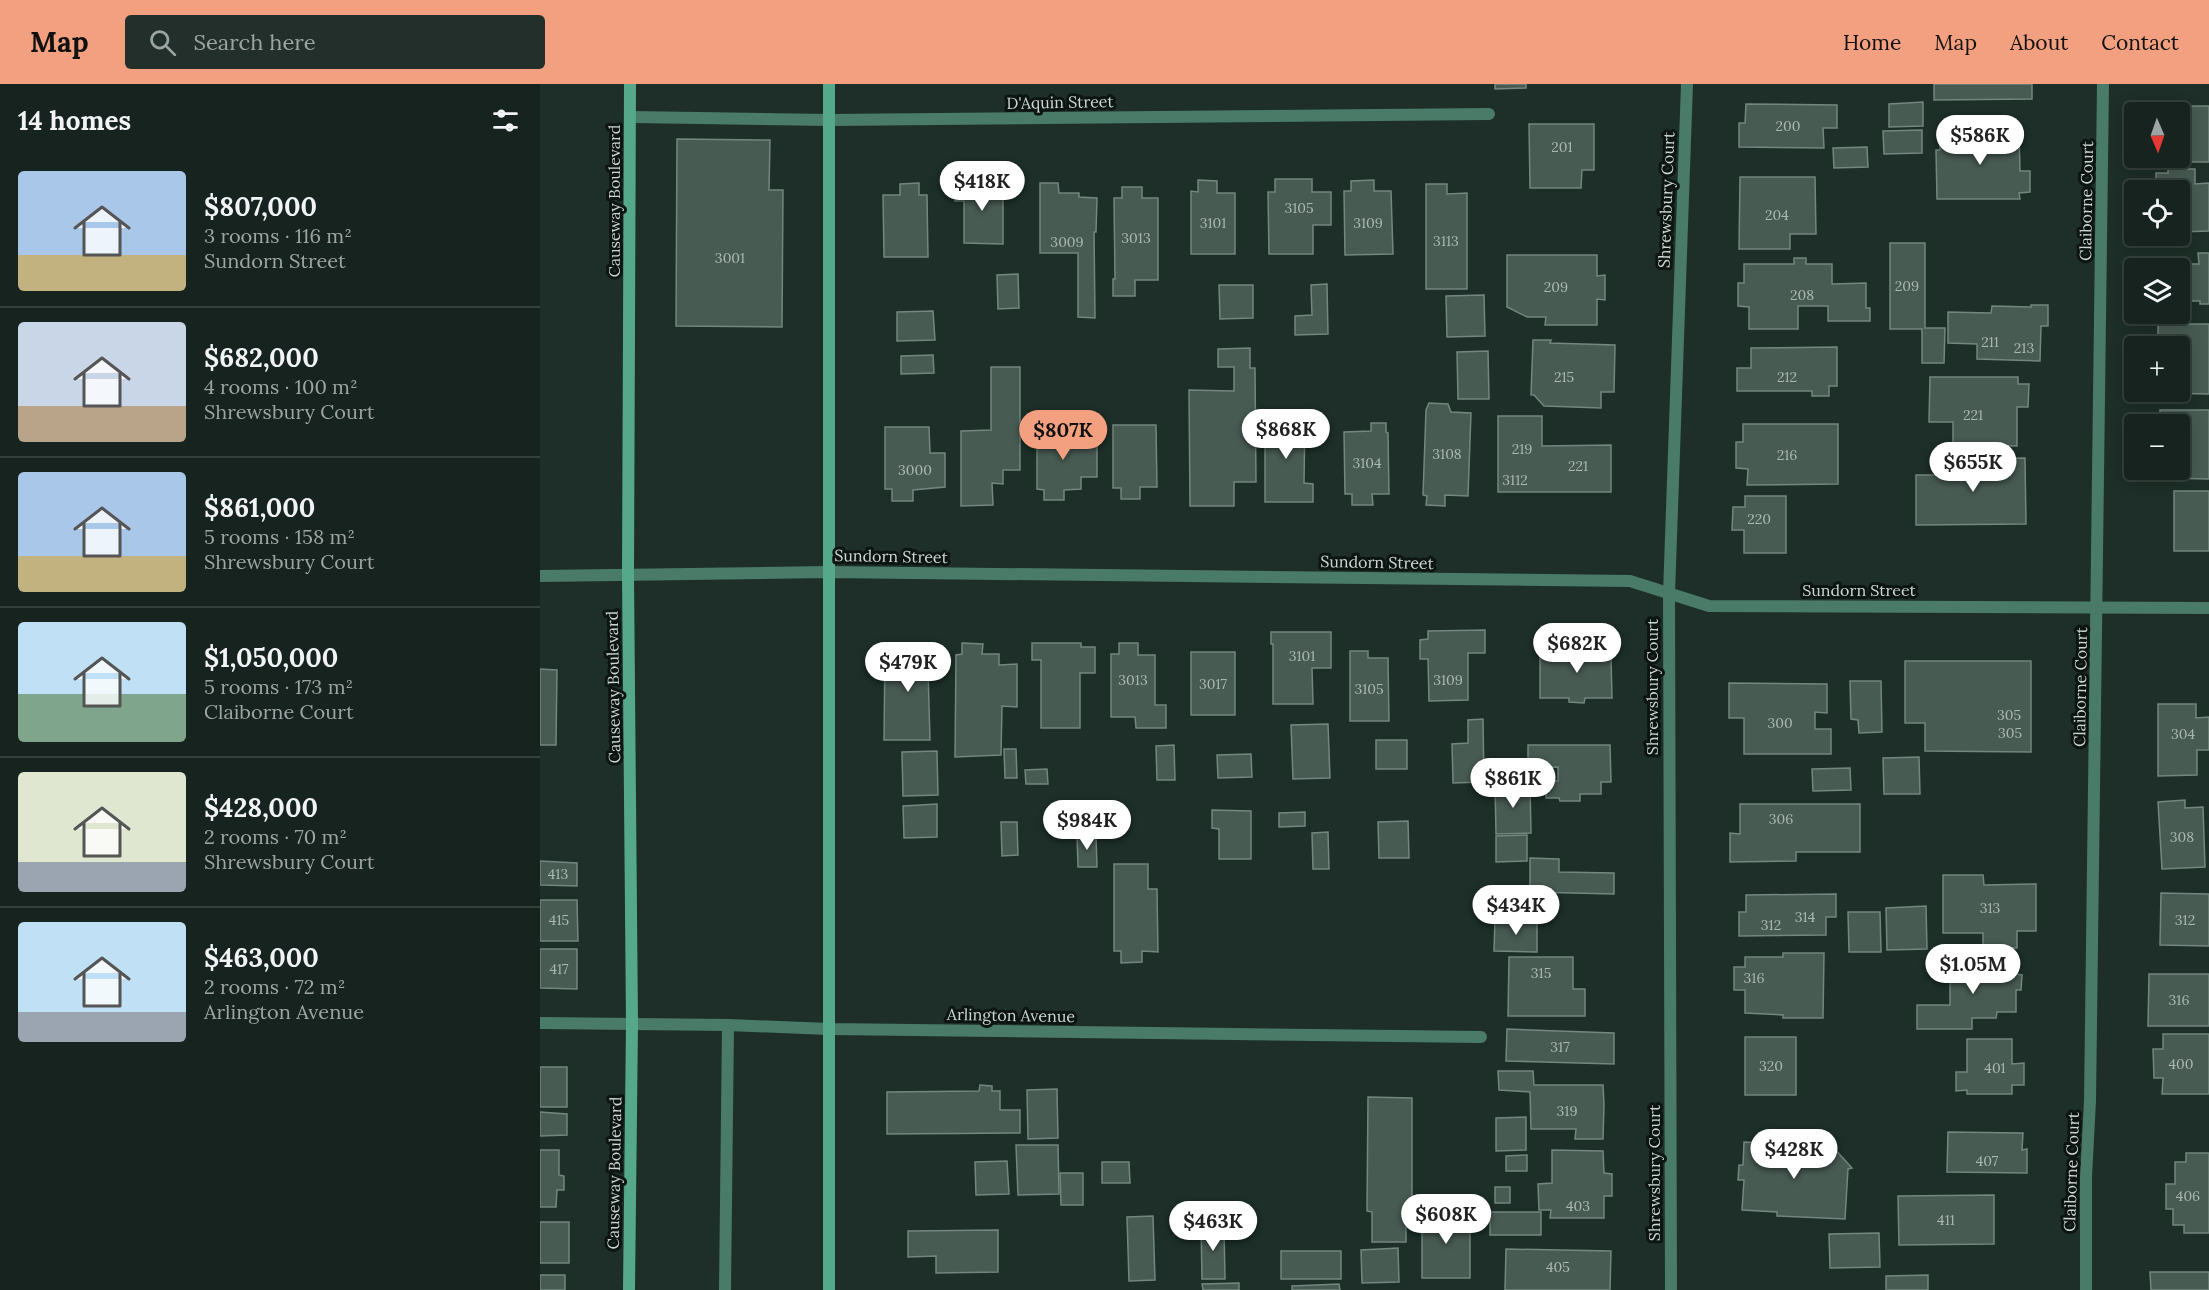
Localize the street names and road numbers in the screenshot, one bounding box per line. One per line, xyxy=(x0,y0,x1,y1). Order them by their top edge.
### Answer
street label: D'Aquin Street xyxy=(1006,91,1114,113)
street label: Causeway Boulevard xyxy=(604,124,624,277)
street label: Shrewsbury Court xyxy=(1654,131,1678,268)
street label: Claiborne Court xyxy=(2075,140,2097,261)
street label: Sundorn Street xyxy=(834,545,949,567)
street label: Sundorn Street xyxy=(1320,551,1435,573)
street label: Sundorn Street xyxy=(1802,580,1916,600)
street label: Causeway Boulevard xyxy=(602,610,624,764)
street label: Shrewsbury Court xyxy=(1642,618,1662,755)
street label: Claiborne Court xyxy=(2069,626,2091,747)
street label: Arlington Avenue xyxy=(946,1004,1076,1026)
street label: Causeway Boulevard xyxy=(603,1096,625,1250)
street label: Shrewsbury Court xyxy=(1644,1104,1664,1241)
street label: Claiborne Court xyxy=(2059,1111,2083,1232)

